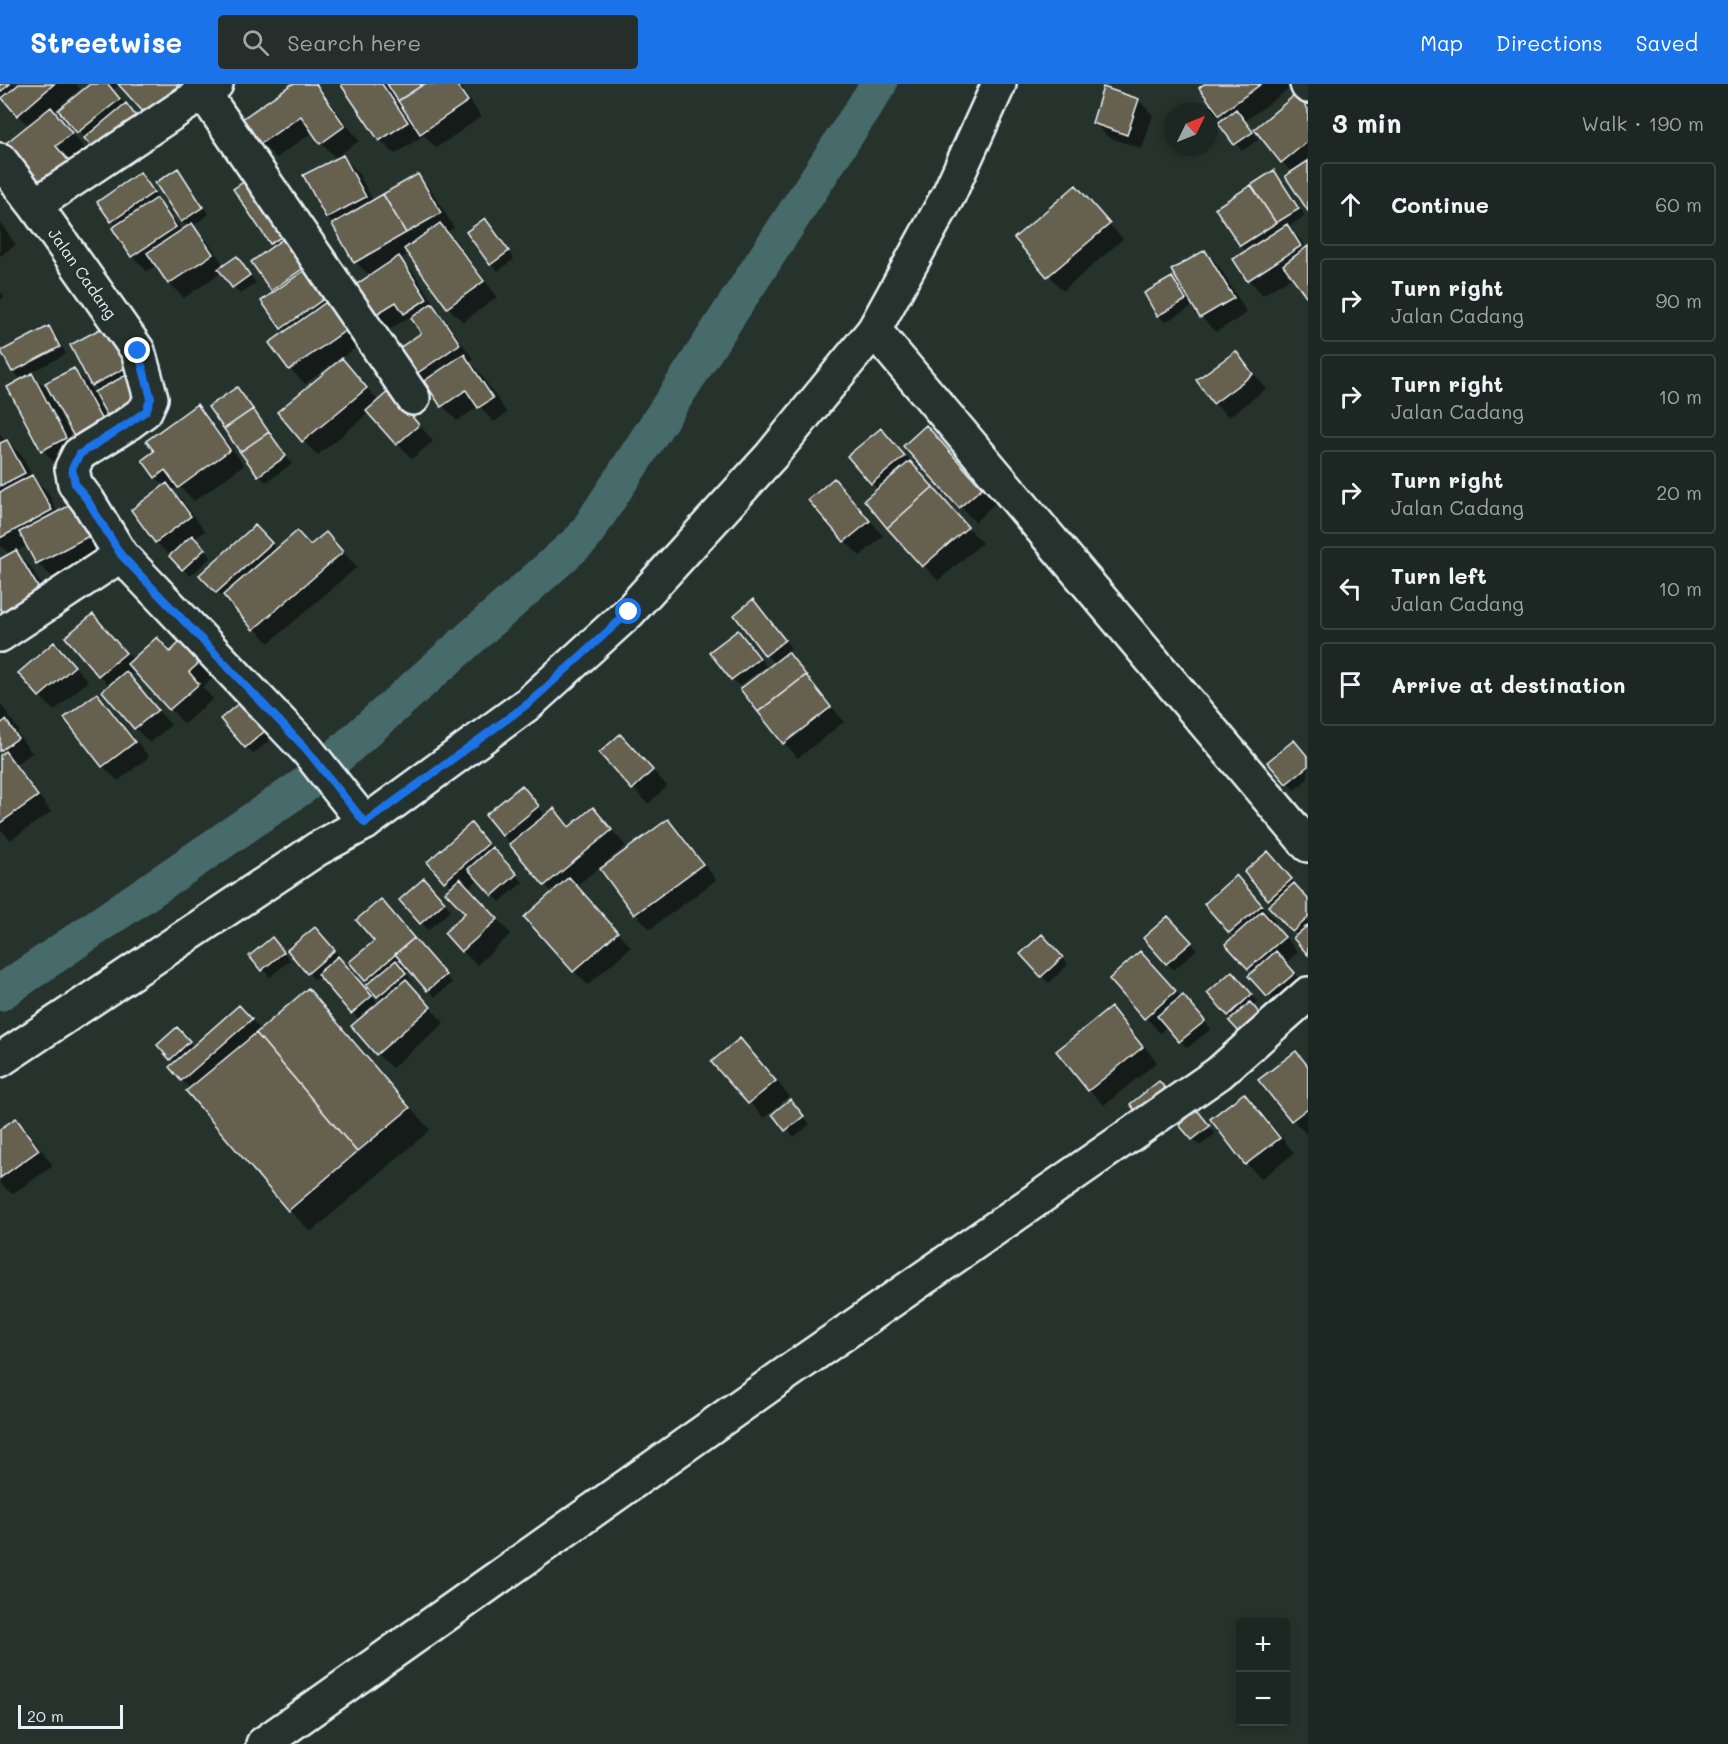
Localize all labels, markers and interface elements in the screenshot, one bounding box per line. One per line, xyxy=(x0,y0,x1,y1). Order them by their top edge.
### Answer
search box xyxy=(218,15,638,69)
text: Streetwise xyxy=(30,24,182,60)
icon: search xyxy=(239,26,272,59)
text: Search here xyxy=(287,28,421,57)
text: Map xyxy=(1420,29,1463,56)
text: Directions xyxy=(1496,29,1603,56)
text: Saved xyxy=(1636,29,1698,56)
north arrow xyxy=(1164,102,1218,156)
text: 3 min xyxy=(1332,106,1401,140)
text: Walk · 190 m xyxy=(1581,110,1704,136)
icon: ahead xyxy=(1334,188,1367,221)
text: Continue xyxy=(1391,190,1489,219)
text: 60 m xyxy=(1655,191,1702,217)
street label: Jalan Cadang xyxy=(44,223,122,323)
text: Turn right xyxy=(1391,273,1503,302)
icon: right xyxy=(1334,284,1367,317)
text: 90 m xyxy=(1656,287,1702,313)
text: Jalan Cadang xyxy=(1391,302,1524,328)
route end xyxy=(124,337,150,363)
text: Turn right xyxy=(1391,369,1503,398)
icon: right xyxy=(1334,380,1367,413)
text: 10 m xyxy=(1658,383,1702,409)
text: Jalan Cadang xyxy=(1391,398,1524,424)
text: Turn right xyxy=(1391,465,1503,494)
icon: right xyxy=(1334,476,1367,509)
text: 20 m xyxy=(1656,479,1702,505)
text: Jalan Cadang xyxy=(1391,494,1524,520)
text: Turn left xyxy=(1391,561,1487,590)
icon: left xyxy=(1334,572,1367,605)
text: 10 m xyxy=(1658,575,1702,601)
text: Jalan Cadang xyxy=(1391,590,1524,616)
route start xyxy=(615,598,641,624)
icon: arrive xyxy=(1334,668,1367,701)
text: Arrive at destination xyxy=(1391,670,1626,699)
map controls xyxy=(1236,1618,1290,1726)
button: + xyxy=(1236,1618,1290,1672)
button: − xyxy=(1236,1672,1290,1726)
scale bar xyxy=(18,1702,123,1730)
text: 20 m xyxy=(27,1705,64,1726)

